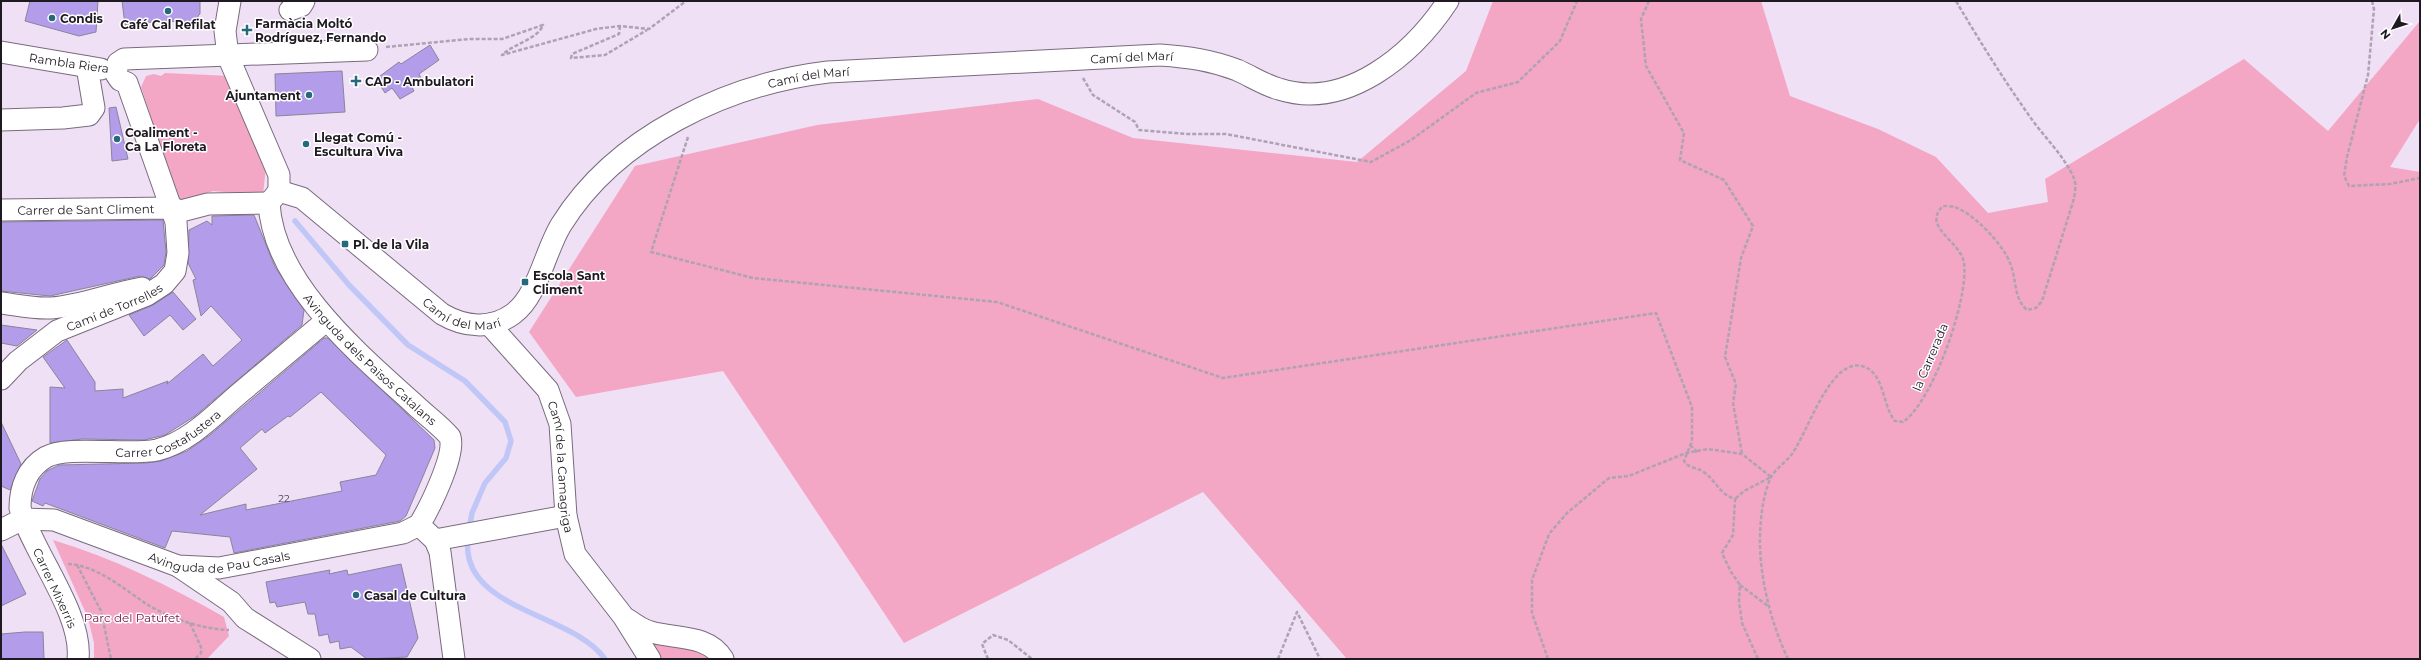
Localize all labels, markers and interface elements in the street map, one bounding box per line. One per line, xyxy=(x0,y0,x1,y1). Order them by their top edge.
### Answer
marker: Café Cal Refilat xyxy=(163,6,173,16)
north arrow xyxy=(2373,8,2413,48)
place label: Condis xyxy=(60,11,104,26)
marker: Condis xyxy=(47,13,57,23)
place label: Farmàcia Moltó Rodríguez, Fernando xyxy=(255,16,387,45)
place label: Café Cal Refilat xyxy=(120,17,217,32)
marker: Farmàcia Moltó Rodríguez, Fernando xyxy=(242,25,252,35)
text: N xyxy=(2377,26,2393,42)
street label: Camí del Marí xyxy=(1090,47,1175,66)
street label: Rambla Riera xyxy=(28,50,110,76)
street label: Camí del Marí xyxy=(766,63,851,91)
place label: CAP - Ambulatori xyxy=(365,74,474,89)
marker: CAP - Ambulatori xyxy=(350,75,362,87)
place label: Ajuntament xyxy=(224,88,302,103)
marker: Ajuntament xyxy=(304,90,314,100)
place label: Coaliment - Ca La Floreta xyxy=(125,125,207,154)
place label: Llegat Comú - Escultura Viva xyxy=(314,130,403,159)
marker: Coaliment - Ca La Floreta xyxy=(112,134,122,144)
marker: Llegat Comú - Escultura Viva xyxy=(301,139,311,149)
street label: Carrer de Sant Climent xyxy=(17,201,155,217)
place label: Pl. de la Vila xyxy=(353,237,429,252)
marker: Pl. de la Vila xyxy=(340,239,350,249)
place label: Escola Sant Climent xyxy=(533,268,606,297)
marker: Escola Sant Climent xyxy=(520,277,530,287)
street label: Camí de Torrelles xyxy=(64,280,165,334)
street label: Avinguda dels Països Catalans xyxy=(301,290,440,428)
street label: Camí del Marí xyxy=(420,294,503,332)
street label: la Carrerada xyxy=(1909,321,1951,393)
street label: Camí de la Camagriga xyxy=(545,399,577,534)
street label: Carrer Costafustera xyxy=(115,406,224,459)
house number: 22 xyxy=(278,492,290,505)
street label: Carrer Mixerris xyxy=(30,546,80,631)
street label: Avinguda de Pau Casals xyxy=(147,547,291,576)
place label: Casal de Cultura xyxy=(364,588,466,603)
marker: Casal de Cultura xyxy=(351,590,361,600)
park label: Parc del Patufet xyxy=(84,610,180,625)

